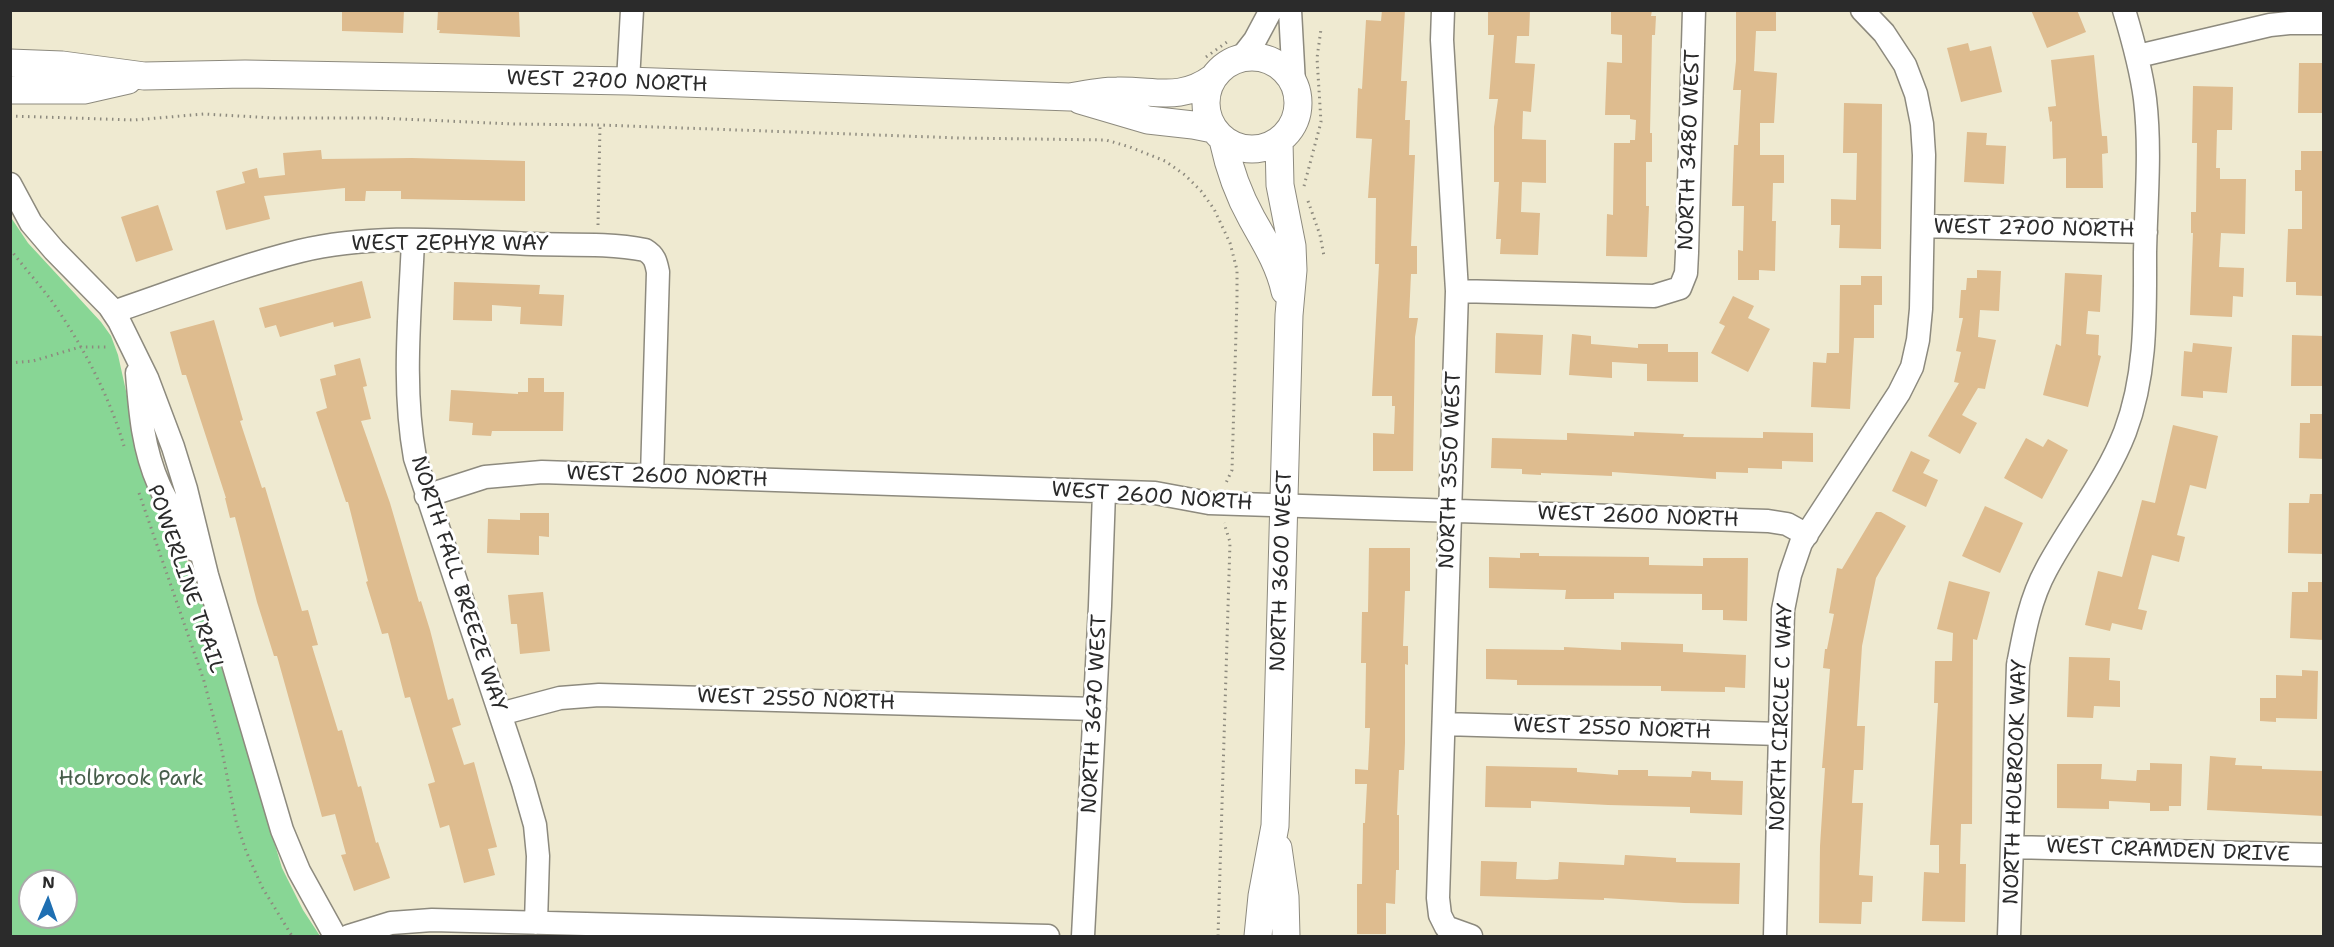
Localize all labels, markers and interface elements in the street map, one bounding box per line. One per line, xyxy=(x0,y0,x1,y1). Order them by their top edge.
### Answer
street label: NORTH 3480 WEST xyxy=(1674,49,1706,251)
street label: WEST 2700 NORTH xyxy=(506,66,708,98)
street label: WEST 2700 NORTH xyxy=(1933,215,2135,243)
street label: WEST ZEPHYR WAY xyxy=(351,232,549,258)
street label: NORTH 3550 WEST xyxy=(1435,371,1467,569)
street label: NORTH FALL BREEZE WAY xyxy=(405,453,511,715)
street label: WEST 2600 NORTH xyxy=(566,461,768,493)
street label: NORTH 3600 WEST xyxy=(1266,470,1298,672)
street label: WEST 2600 NORTH xyxy=(1051,477,1253,517)
street label: POWERLINE TRAIL xyxy=(141,482,229,676)
street label: WEST 2600 NORTH xyxy=(1537,501,1739,533)
street label: NORTH CIRCLE C WAY xyxy=(1765,602,1799,832)
street label: NORTH 3670 WEST xyxy=(1077,614,1113,814)
street label: NORTH HOLBROOK WAY xyxy=(1999,659,2033,905)
street label: WEST 2550 NORTH xyxy=(697,684,895,716)
street label: WEST 2550 NORTH xyxy=(1513,713,1711,745)
park label: Holbrook Park xyxy=(59,767,203,793)
street label: WEST CRAMDEN DRIVE xyxy=(2045,834,2291,868)
north arrow xyxy=(18,869,78,929)
text: N xyxy=(42,872,55,893)

